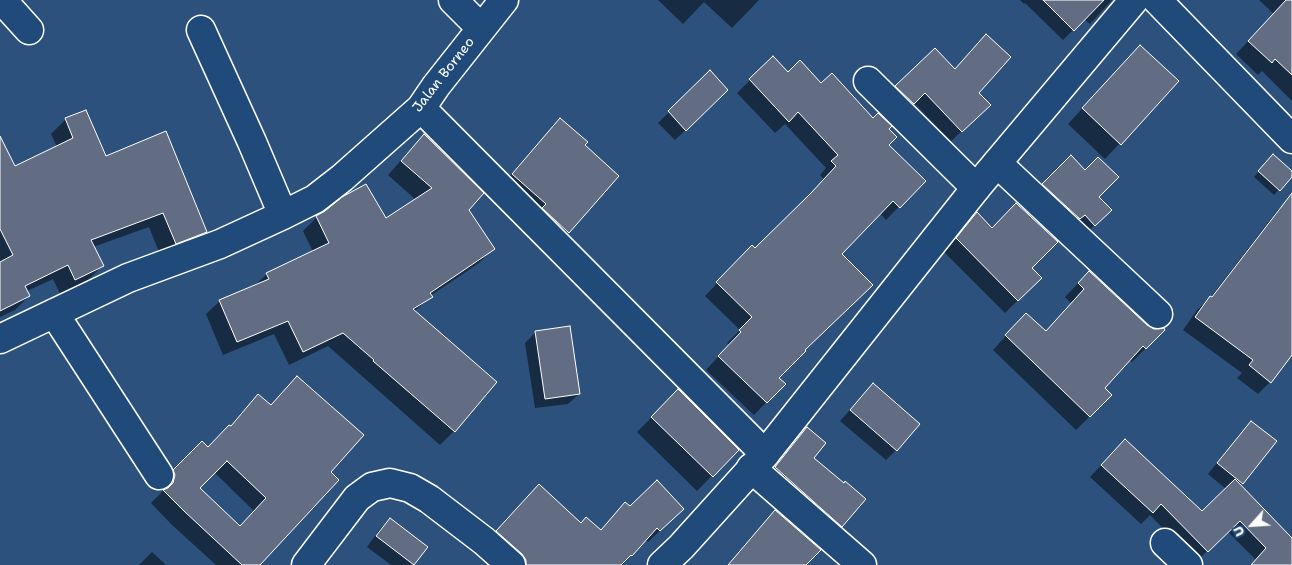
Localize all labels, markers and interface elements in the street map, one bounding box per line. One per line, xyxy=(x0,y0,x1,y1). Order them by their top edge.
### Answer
street label: Jalan Borneo xyxy=(410,34,478,116)
north arrow xyxy=(1227,500,1277,550)
text: U xyxy=(1228,523,1249,540)

